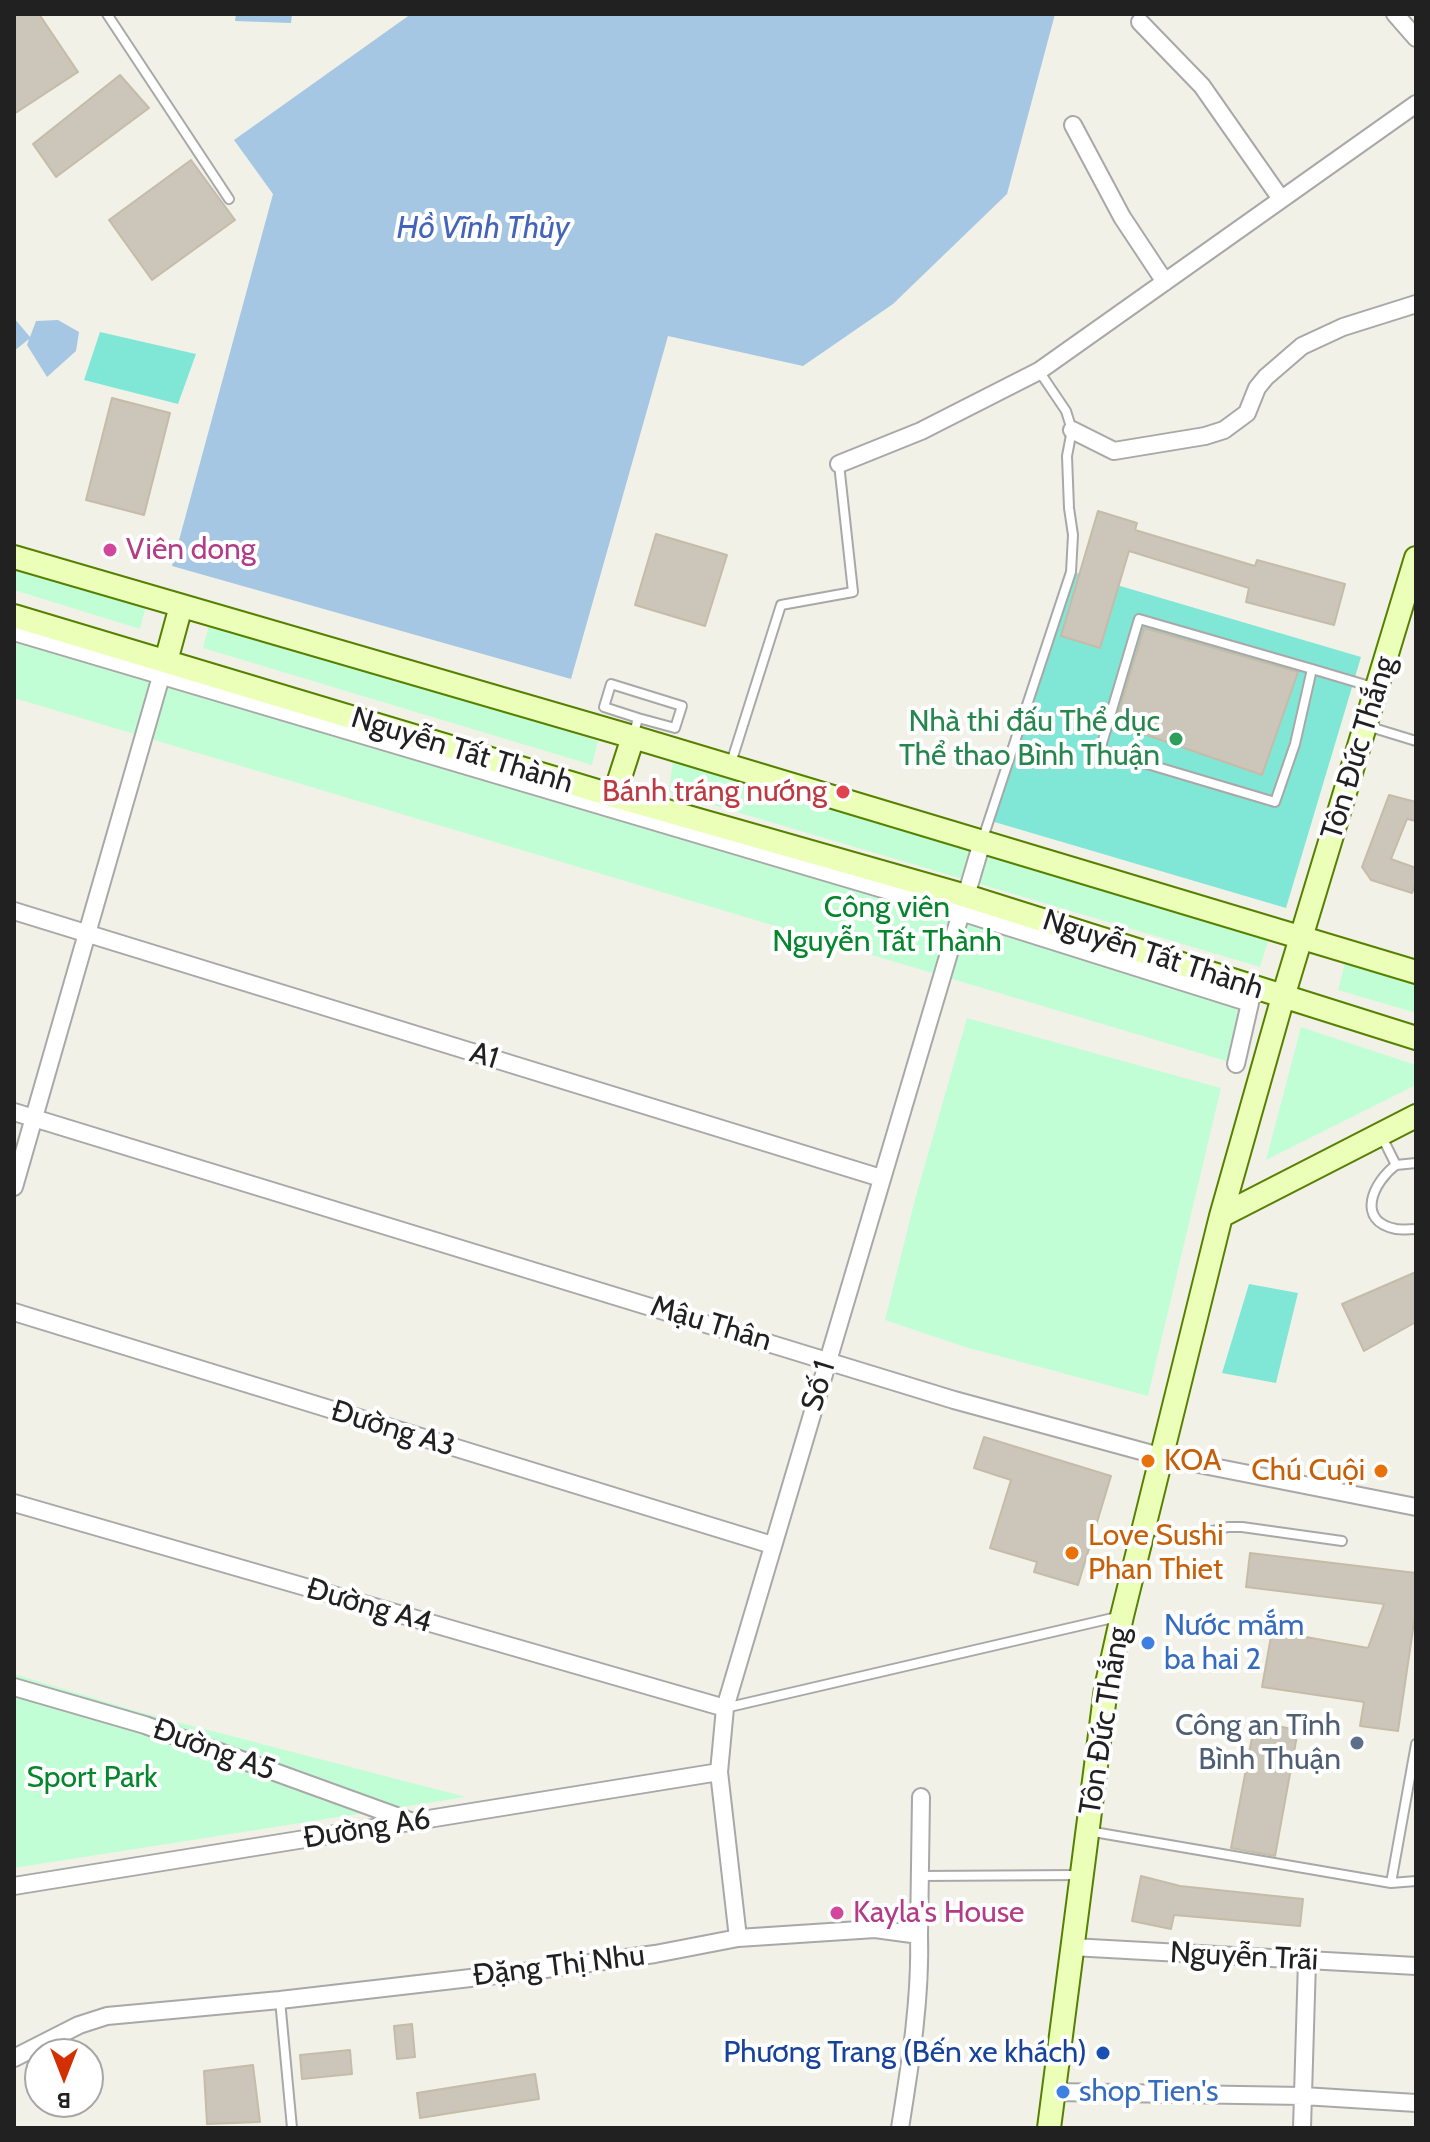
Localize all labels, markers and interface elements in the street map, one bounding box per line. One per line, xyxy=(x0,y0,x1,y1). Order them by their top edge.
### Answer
water label: Hồ Vĩnh Thủy xyxy=(396,210,570,248)
place label: Viên dong xyxy=(126,532,256,568)
marker: Viên dong xyxy=(101,541,119,559)
street label: Tôn Đức Thắng xyxy=(1314,652,1404,844)
street label: Nguyễn Tất Thành xyxy=(347,700,577,802)
place label: Nhà thi đấu Thể dục Thể thao Bình Thuận xyxy=(899,704,1160,774)
marker: Nhà thi đấu Thể dục Thể thao Bình Thuận xyxy=(1167,730,1185,748)
place label: Bánh tráng nướng xyxy=(602,774,827,810)
marker: Bánh tráng nướng xyxy=(834,783,852,801)
park label: Công viên Nguyễn Tất Thành xyxy=(772,890,1002,960)
street label: Nguyễn Tất Thành xyxy=(1038,902,1268,1008)
street label: A1 xyxy=(465,1035,503,1077)
street label: Mậu Thân xyxy=(646,1289,776,1359)
street label: Số 1 xyxy=(794,1357,844,1415)
street label: Đường A3 xyxy=(327,1393,459,1465)
place label: KOA xyxy=(1164,1443,1221,1479)
marker: KOA xyxy=(1139,1452,1157,1470)
place label: Chú Cuội xyxy=(1251,1453,1365,1489)
marker: Chú Cuội xyxy=(1372,1462,1390,1480)
place label: Love Sushi Phan Thiet xyxy=(1088,1518,1224,1588)
marker: Love Sushi Phan Thiet xyxy=(1063,1544,1081,1562)
street label: Đường A4 xyxy=(302,1571,436,1641)
place label: Nước mắm ba hai 2 xyxy=(1164,1608,1304,1678)
street label: Tôn Đức Thắng xyxy=(1072,1624,1138,1818)
marker: Nước mắm ba hai 2 xyxy=(1139,1634,1157,1652)
place label: Công an Tỉnh Bình Thuận xyxy=(1175,1708,1341,1778)
street label: Đường A5 xyxy=(148,1711,280,1789)
marker: Công an Tỉnh Bình Thuận xyxy=(1348,1734,1366,1752)
park label: Sport Park xyxy=(27,1760,157,1796)
street label: Đường A6 xyxy=(301,1801,433,1857)
place label: Kayla's House xyxy=(853,1895,1024,1931)
marker: Kayla's House xyxy=(828,1904,846,1922)
street label: Nguyễn Trãi xyxy=(1169,1935,1319,1979)
street label: Đặng Thị Nhu xyxy=(471,1938,647,1994)
place label: Phương Trang (Bến xe khách) xyxy=(723,2035,1087,2071)
north arrow xyxy=(24,2038,104,2118)
marker: Phương Trang (Bến xe khách) xyxy=(1094,2044,1112,2062)
place label: shop Tien's xyxy=(1079,2074,1219,2110)
marker: shop Tien's xyxy=(1054,2083,1072,2101)
text: B xyxy=(57,2087,71,2114)

